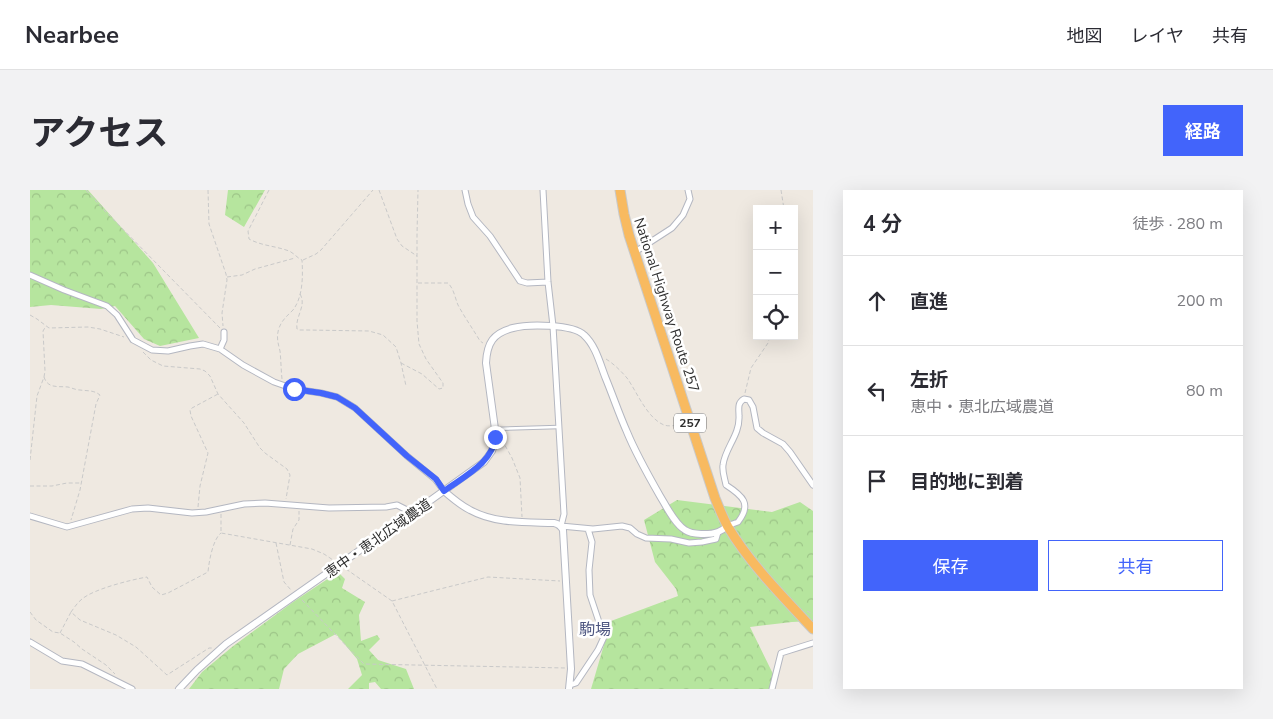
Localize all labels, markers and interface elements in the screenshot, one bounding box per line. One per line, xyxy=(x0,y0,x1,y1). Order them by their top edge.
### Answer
text: Nearbee xyxy=(25,19,119,51)
text: 地図 xyxy=(1067,24,1103,48)
text: レイヤ xyxy=(1131,24,1184,48)
text: 共有 xyxy=(1212,24,1248,48)
button: 経路 xyxy=(1163,105,1243,156)
text: アクセス xyxy=(30,110,168,157)
map controls xyxy=(753,205,798,340)
button: + xyxy=(753,205,798,250)
text: 4 分 xyxy=(863,210,902,238)
text: 徒歩 · 280 m xyxy=(1133,213,1223,235)
street label: National Highway Route 257 xyxy=(629,215,704,395)
button: − xyxy=(753,250,798,295)
icon: ahead xyxy=(863,287,891,315)
text: 直進 xyxy=(910,289,948,315)
text: 200 m xyxy=(1176,290,1223,312)
button: locate xyxy=(753,295,798,340)
text: 左折 xyxy=(910,367,948,393)
icon: left xyxy=(863,377,891,405)
route start xyxy=(283,378,306,401)
text: 80 m xyxy=(1186,380,1223,402)
text: 恵中・恵北広域農道 xyxy=(910,396,1054,418)
road number: 257 xyxy=(674,414,706,432)
route end xyxy=(484,426,507,449)
icon: arrive xyxy=(863,467,891,495)
text: 目的地に到着 xyxy=(910,469,1024,495)
street label: 恵中・恵北広域農道 xyxy=(321,494,435,582)
button: 保存 xyxy=(863,540,1038,591)
button: 共有 xyxy=(1048,540,1223,591)
district label: 駒場 xyxy=(579,619,611,641)

